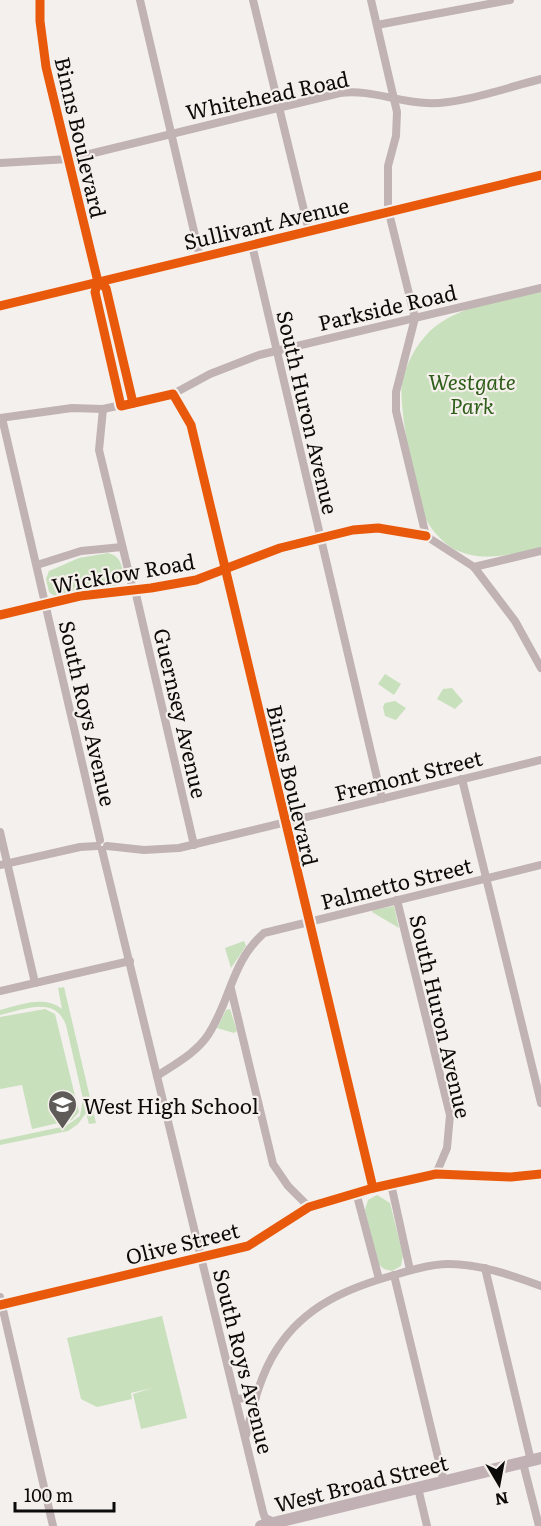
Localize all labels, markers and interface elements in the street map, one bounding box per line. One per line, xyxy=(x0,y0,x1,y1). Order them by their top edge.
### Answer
street label: Binns Boulevard xyxy=(48,53,116,221)
street label: Whitehead Road xyxy=(183,62,352,126)
street label: Sullivant Avenue xyxy=(180,188,352,256)
street label: Parkside Road xyxy=(315,275,459,337)
street label: South Huron Avenue xyxy=(270,307,348,517)
park label: Westgate Park xyxy=(428,365,516,420)
street label: Wicklow Road xyxy=(49,544,197,600)
street label: South Roys Avenue xyxy=(53,617,125,809)
street label: Guernsey Avenue xyxy=(147,625,217,801)
street label: Binns Boulevard xyxy=(260,701,328,869)
street label: Fremont Street xyxy=(331,741,486,807)
street label: Palmetto Street xyxy=(317,848,476,916)
street label: South Huron Avenue xyxy=(403,911,481,1121)
school or university icon: West High School xyxy=(46,1088,78,1130)
place label: West High School xyxy=(83,1089,259,1120)
street label: Olive Street xyxy=(122,1213,243,1271)
street label: South Roys Avenue xyxy=(207,1265,283,1457)
street label: West Broad Street xyxy=(271,1445,452,1519)
north arrow xyxy=(469,1454,529,1514)
scale bar xyxy=(15,1475,114,1513)
text: 100 m xyxy=(24,1481,73,1508)
text: N xyxy=(493,1487,510,1513)

